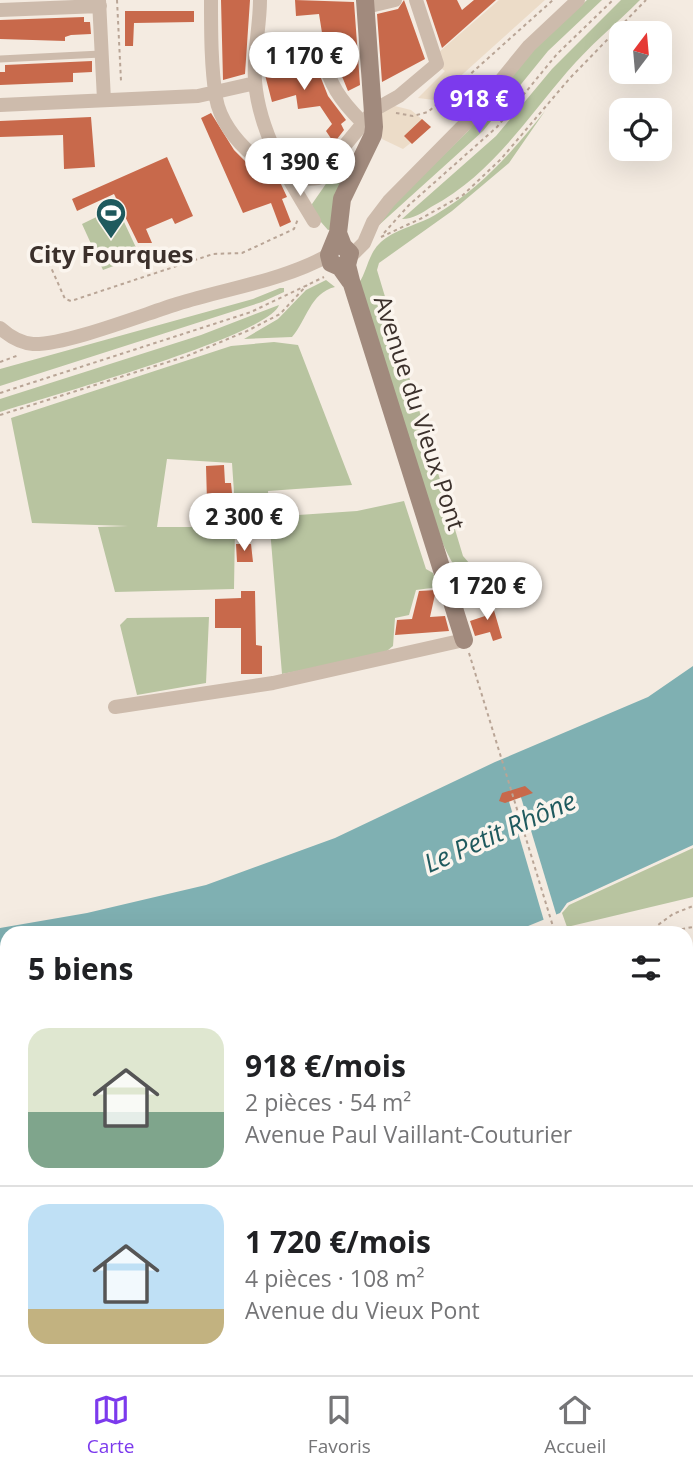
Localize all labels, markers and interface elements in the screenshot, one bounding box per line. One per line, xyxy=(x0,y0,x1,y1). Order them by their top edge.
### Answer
north arrow xyxy=(609,21,672,84)
map controls xyxy=(609,21,672,161)
pin: 1 170 € xyxy=(239,32,369,92)
text: 1 170 € xyxy=(265,39,343,71)
pin: 918 € xyxy=(430,76,528,135)
text: 918 € xyxy=(450,82,508,114)
button: locate xyxy=(609,98,672,161)
pin: 1 390 € xyxy=(235,138,365,198)
text: 1 390 € xyxy=(261,145,339,177)
sports icon: City Fourques xyxy=(94,196,128,240)
place label: City Fourques xyxy=(29,237,193,270)
street label: Avenue du Vieux Pont xyxy=(367,291,474,534)
pin: 2 300 € xyxy=(179,494,309,553)
text: 2 300 € xyxy=(205,500,283,532)
pin: 1 720 € xyxy=(422,562,552,622)
text: 1 720 € xyxy=(448,569,526,601)
water label: Le Petit Rhône xyxy=(418,782,581,881)
text: 5 biens xyxy=(28,948,133,989)
icon: filters xyxy=(627,949,665,987)
text: 918 €/mois xyxy=(245,1045,406,1086)
icon: home xyxy=(84,1056,168,1140)
text: 2 pièces · 54 m² xyxy=(245,1086,411,1118)
text: Avenue Paul Vaillant-Couturier xyxy=(245,1118,572,1150)
text: 1 720 €/mois xyxy=(245,1221,431,1262)
icon: home xyxy=(84,1232,168,1316)
text: 4 pièces · 108 m² xyxy=(245,1262,425,1294)
text: Avenue du Vieux Pont xyxy=(245,1294,480,1326)
tab: Carte xyxy=(87,1391,134,1459)
tab: Favoris xyxy=(308,1391,371,1459)
tab: Accueil xyxy=(544,1391,606,1459)

